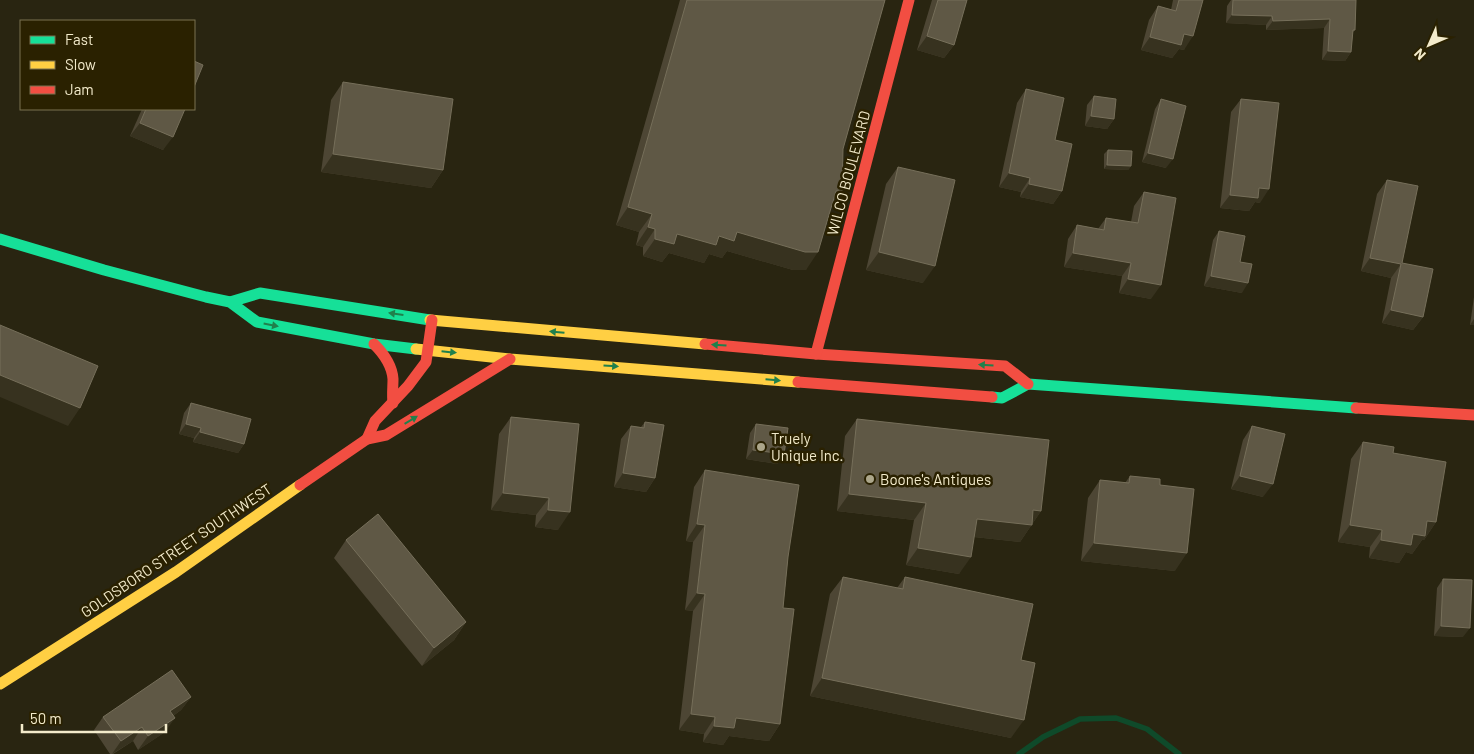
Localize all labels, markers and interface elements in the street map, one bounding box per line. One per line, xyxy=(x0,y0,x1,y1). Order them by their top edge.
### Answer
legend xyxy=(20,20,195,110)
north arrow xyxy=(1404,20,1454,70)
text: Fast xyxy=(65,30,93,48)
text: N xyxy=(1410,45,1429,64)
text: Slow xyxy=(65,55,96,73)
text: Jam xyxy=(65,80,94,98)
street label: WILCO BOULEVARD xyxy=(823,109,873,237)
one-way arrow xyxy=(387,310,403,318)
one-way arrow xyxy=(264,321,279,329)
one-way arrow xyxy=(549,327,565,335)
one-way arrow xyxy=(711,341,727,349)
one-way arrow xyxy=(441,348,457,356)
one-way arrow xyxy=(977,360,993,368)
one-way arrow xyxy=(603,363,619,371)
one-way arrow xyxy=(765,376,781,384)
one-way arrow xyxy=(404,415,417,424)
place label: Truely Unique Inc. xyxy=(771,429,843,464)
marker: Truely Unique Inc. xyxy=(755,441,767,453)
place label: Boone's Antiques xyxy=(880,470,991,488)
marker: Boone's Antiques xyxy=(864,473,876,485)
street label: GOLDSBORO STREET SOUTHWEST xyxy=(77,479,275,621)
scale bar xyxy=(22,702,166,734)
text: 50 m xyxy=(30,709,62,727)

